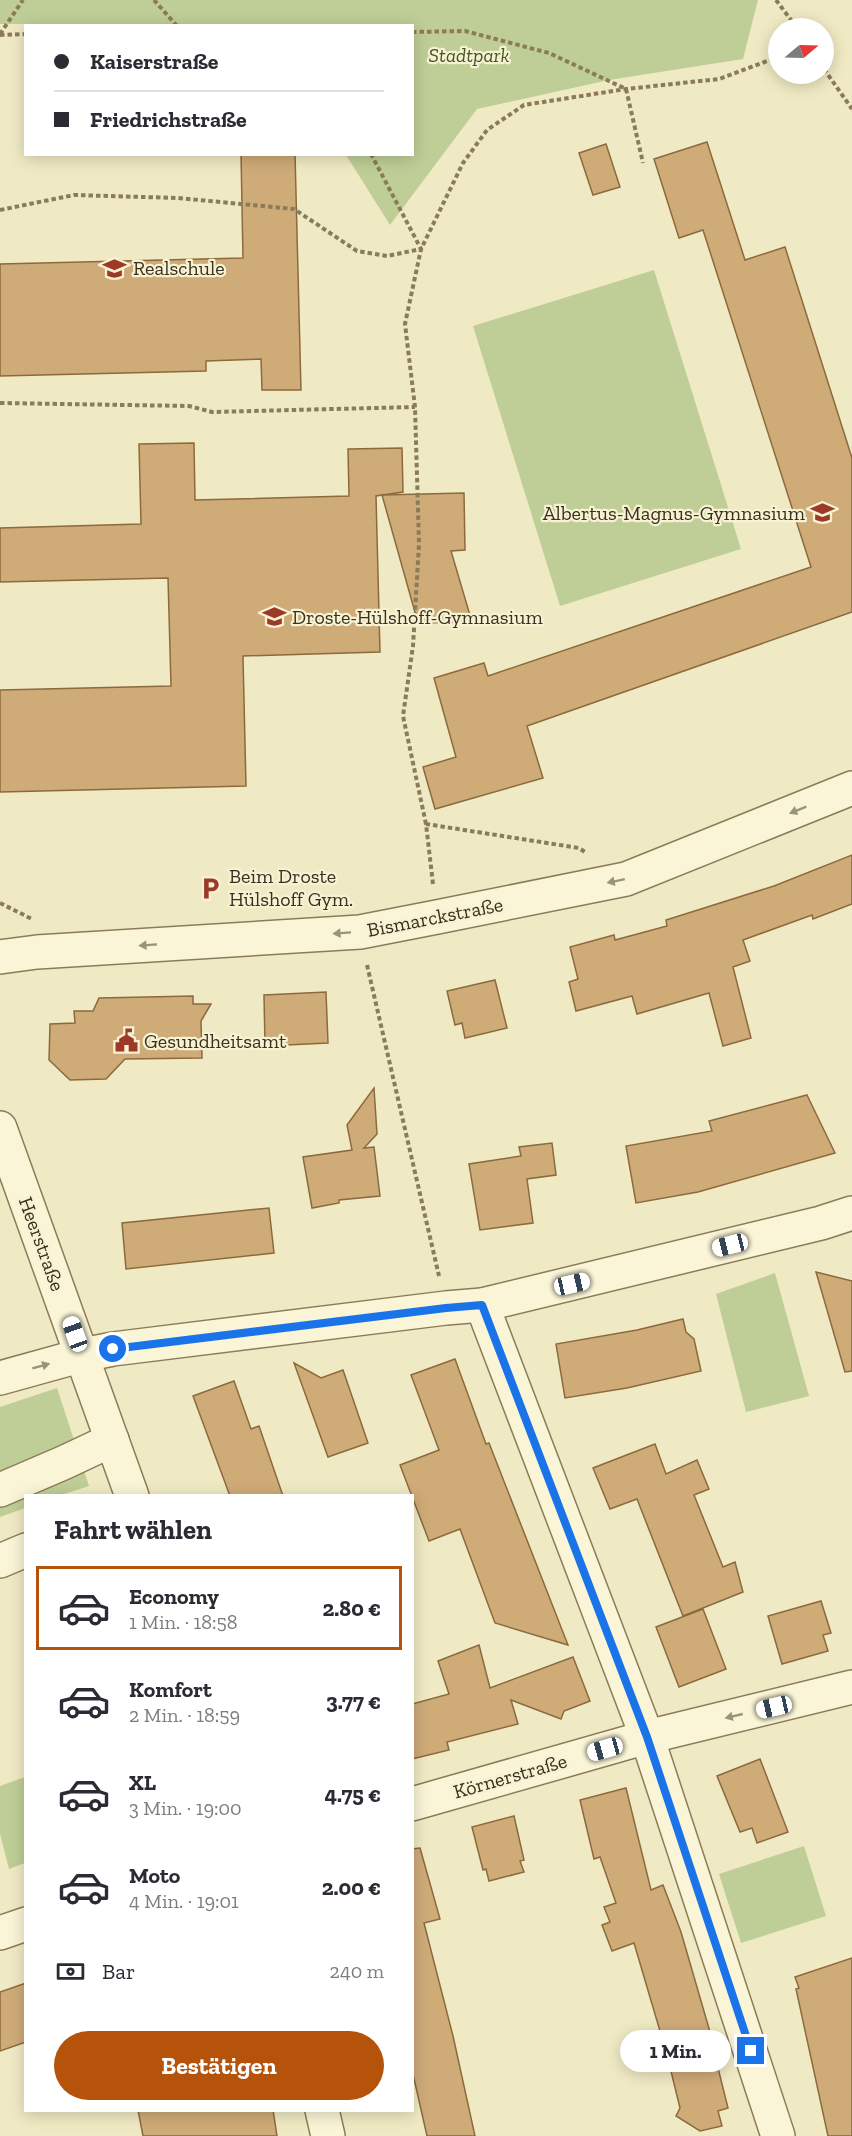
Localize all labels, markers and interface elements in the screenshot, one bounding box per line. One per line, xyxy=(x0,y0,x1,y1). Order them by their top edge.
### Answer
north arrow xyxy=(768,18,834,84)
map controls xyxy=(768,18,834,84)
park label: Stadtpark xyxy=(429,43,509,67)
text: Kaiserstraße xyxy=(90,48,218,75)
text: Friedrichstraße xyxy=(90,106,247,133)
school or university icon: Realschule xyxy=(102,255,128,281)
place label: Realschule xyxy=(133,256,225,280)
school or university icon: Albertus-Magnus-Gymnasium xyxy=(810,500,836,526)
place label: Albertus-Magnus-Gymnasium xyxy=(543,501,806,525)
school or university icon: Droste-Hülshoff-Gymnasium xyxy=(261,604,287,630)
place label: Droste-Hülshoff-Gymnasium xyxy=(292,605,543,629)
one-way arrow xyxy=(788,805,806,815)
place label: Beim Droste Hülshoff Gym. xyxy=(229,864,353,911)
parking icon: Beim Droste Hülshoff Gym. xyxy=(198,875,224,901)
one-way arrow xyxy=(607,876,625,886)
street label: Bismarckstraße xyxy=(365,892,505,942)
one-way arrow xyxy=(333,928,352,938)
one-way arrow xyxy=(138,941,157,950)
public building icon: Gesundheitsamt xyxy=(113,1028,139,1054)
place label: Gesundheitsamt xyxy=(144,1029,287,1053)
street label: Heerstraße xyxy=(14,1194,70,1294)
car xyxy=(710,1232,750,1258)
car xyxy=(552,1271,592,1297)
car xyxy=(60,1314,90,1354)
route start xyxy=(99,1335,126,1362)
one-way arrow xyxy=(32,1361,51,1371)
text: Fahrt wählen xyxy=(54,1514,212,1546)
icon: car xyxy=(57,1581,111,1635)
text: Economy xyxy=(129,1583,219,1610)
text: 2.80 € xyxy=(323,1595,381,1622)
text: 1 Min. · 18:58 xyxy=(129,1610,238,1634)
icon: car xyxy=(57,1674,111,1728)
text: Komfort xyxy=(129,1676,212,1703)
text: 3.77 € xyxy=(326,1688,381,1715)
car xyxy=(754,1694,794,1720)
text: 2 Min. · 18:59 xyxy=(129,1703,240,1727)
one-way arrow xyxy=(725,1712,743,1722)
car xyxy=(585,1735,625,1763)
street label: Körnerstraße xyxy=(450,1748,570,1804)
icon: car xyxy=(57,1767,111,1821)
text: XL xyxy=(129,1769,156,1796)
text: 4.75 € xyxy=(325,1781,381,1808)
text: 3 Min. · 19:00 xyxy=(129,1796,242,1820)
icon: car xyxy=(57,1860,111,1914)
text: Moto xyxy=(129,1862,180,1889)
text: 2.00 € xyxy=(322,1874,381,1901)
text: 4 Min. · 19:01 xyxy=(129,1889,239,1913)
icon: cash xyxy=(54,1955,87,1988)
text: Bar xyxy=(102,1958,135,1985)
text: 240 m xyxy=(330,1959,384,1983)
callout: 1 Min. xyxy=(619,2030,730,2072)
button: Bestätigen xyxy=(54,2031,384,2100)
route end xyxy=(737,2037,764,2064)
text: 1 Min. xyxy=(649,2039,702,2063)

